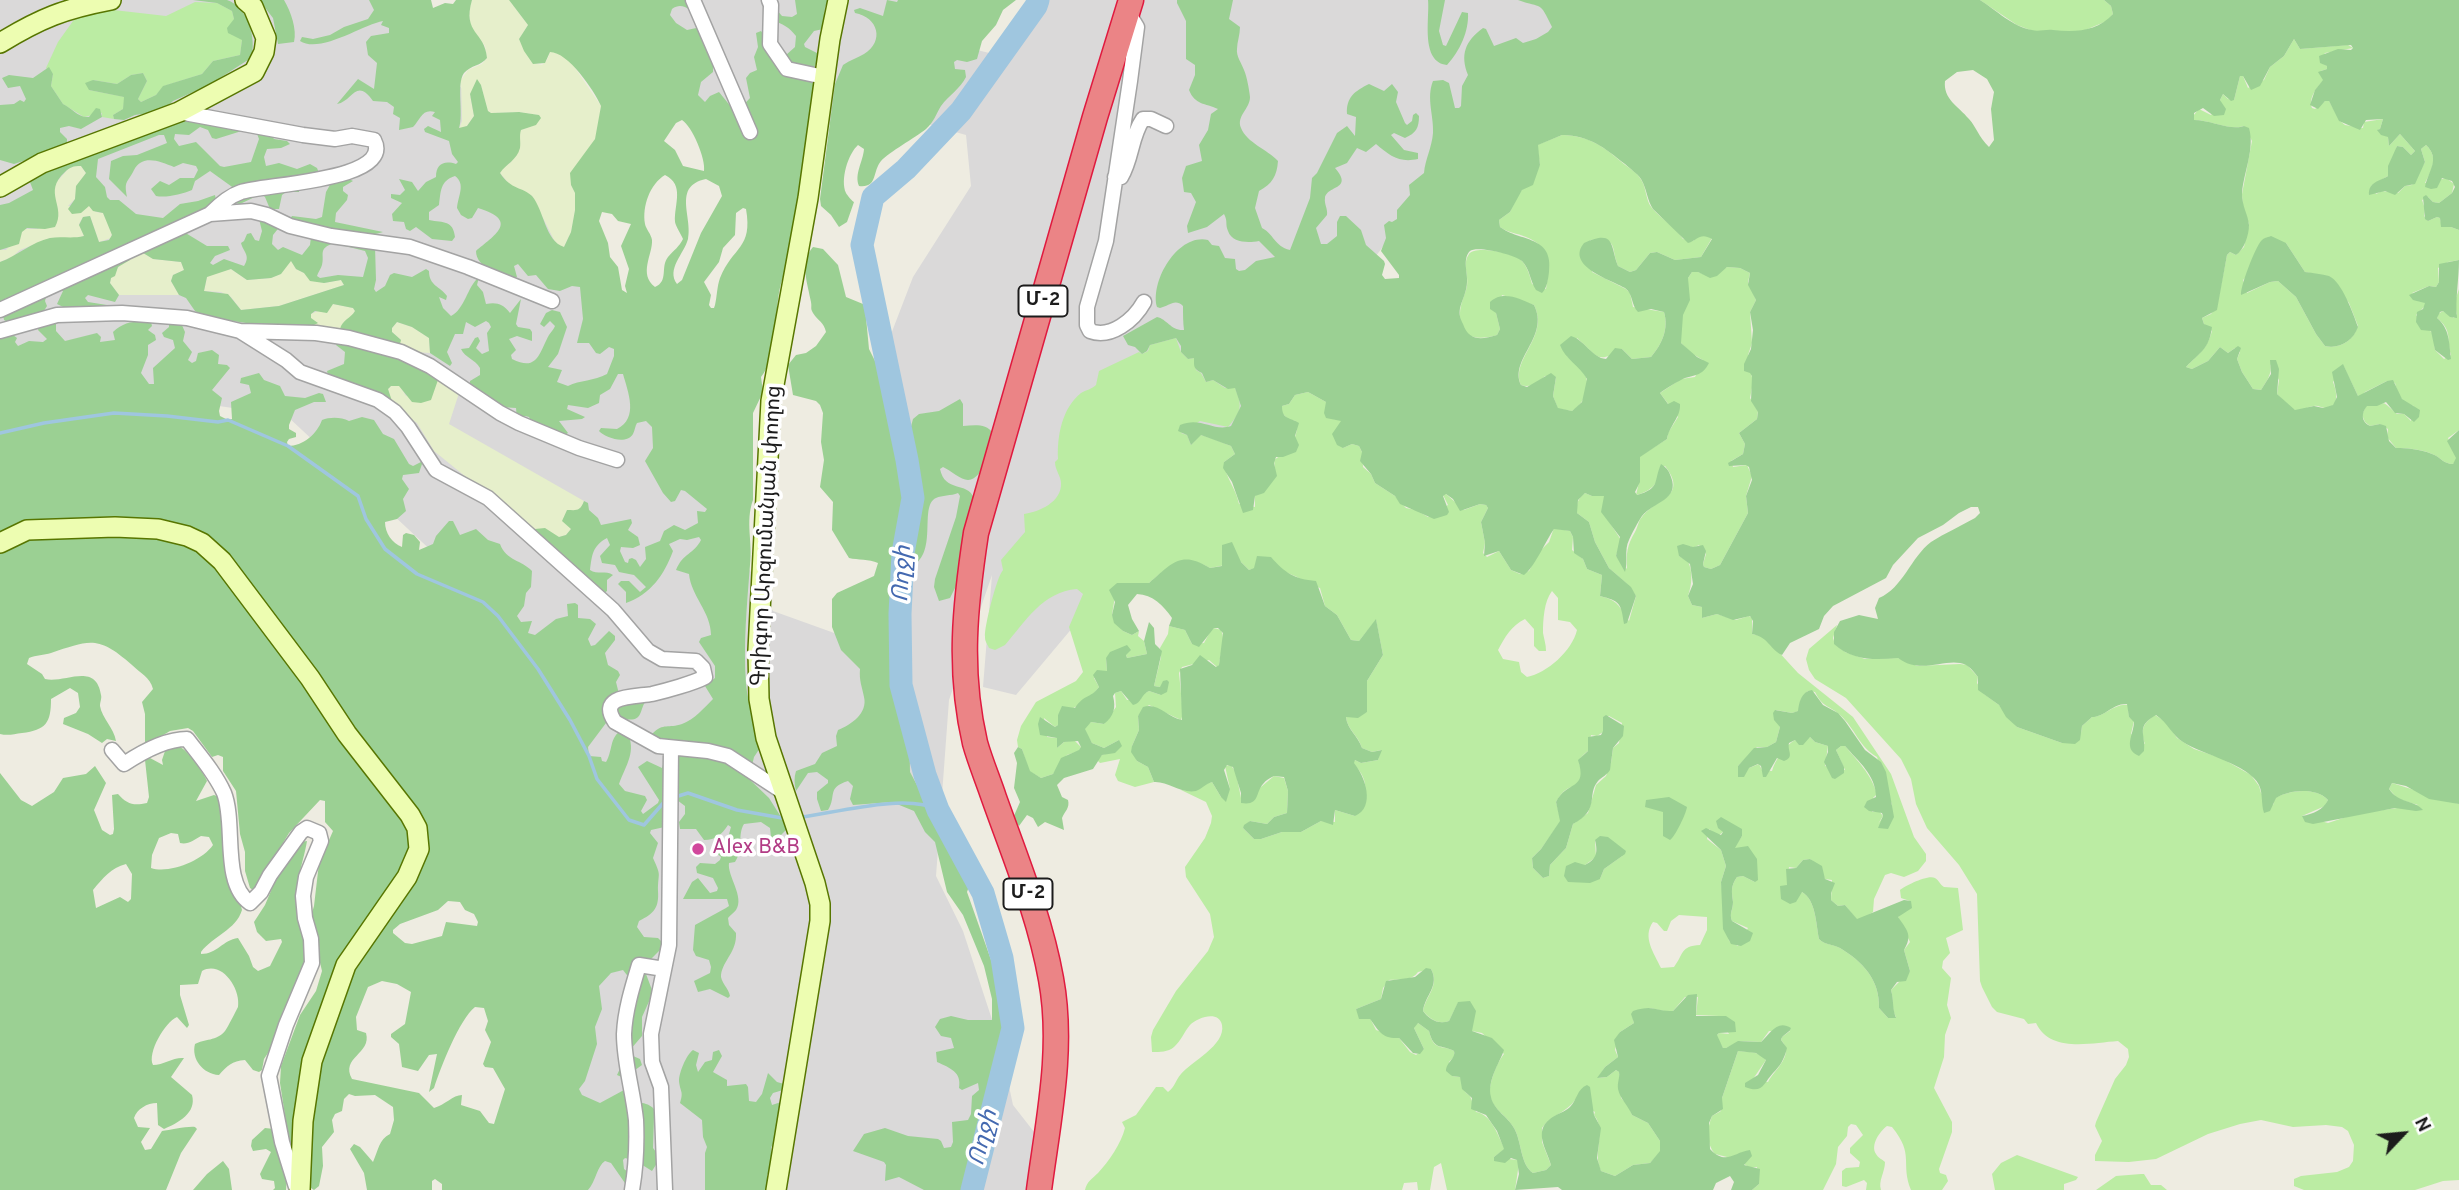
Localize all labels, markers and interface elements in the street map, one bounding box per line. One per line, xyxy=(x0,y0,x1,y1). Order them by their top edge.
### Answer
road number: Մ-2 xyxy=(1018,286,1068,316)
street label: Գրիգոր Արզումանյան փողոց xyxy=(748,385,788,687)
water label: Ողջի xyxy=(889,545,919,603)
place label: Alex B&B xyxy=(712,836,800,862)
marker: Alex B&B xyxy=(690,841,706,857)
road number: Մ-2 xyxy=(1004,878,1052,909)
north arrow xyxy=(2368,1099,2438,1169)
water label: Ողջի xyxy=(965,1107,1005,1169)
text: N xyxy=(2408,1113,2436,1136)

